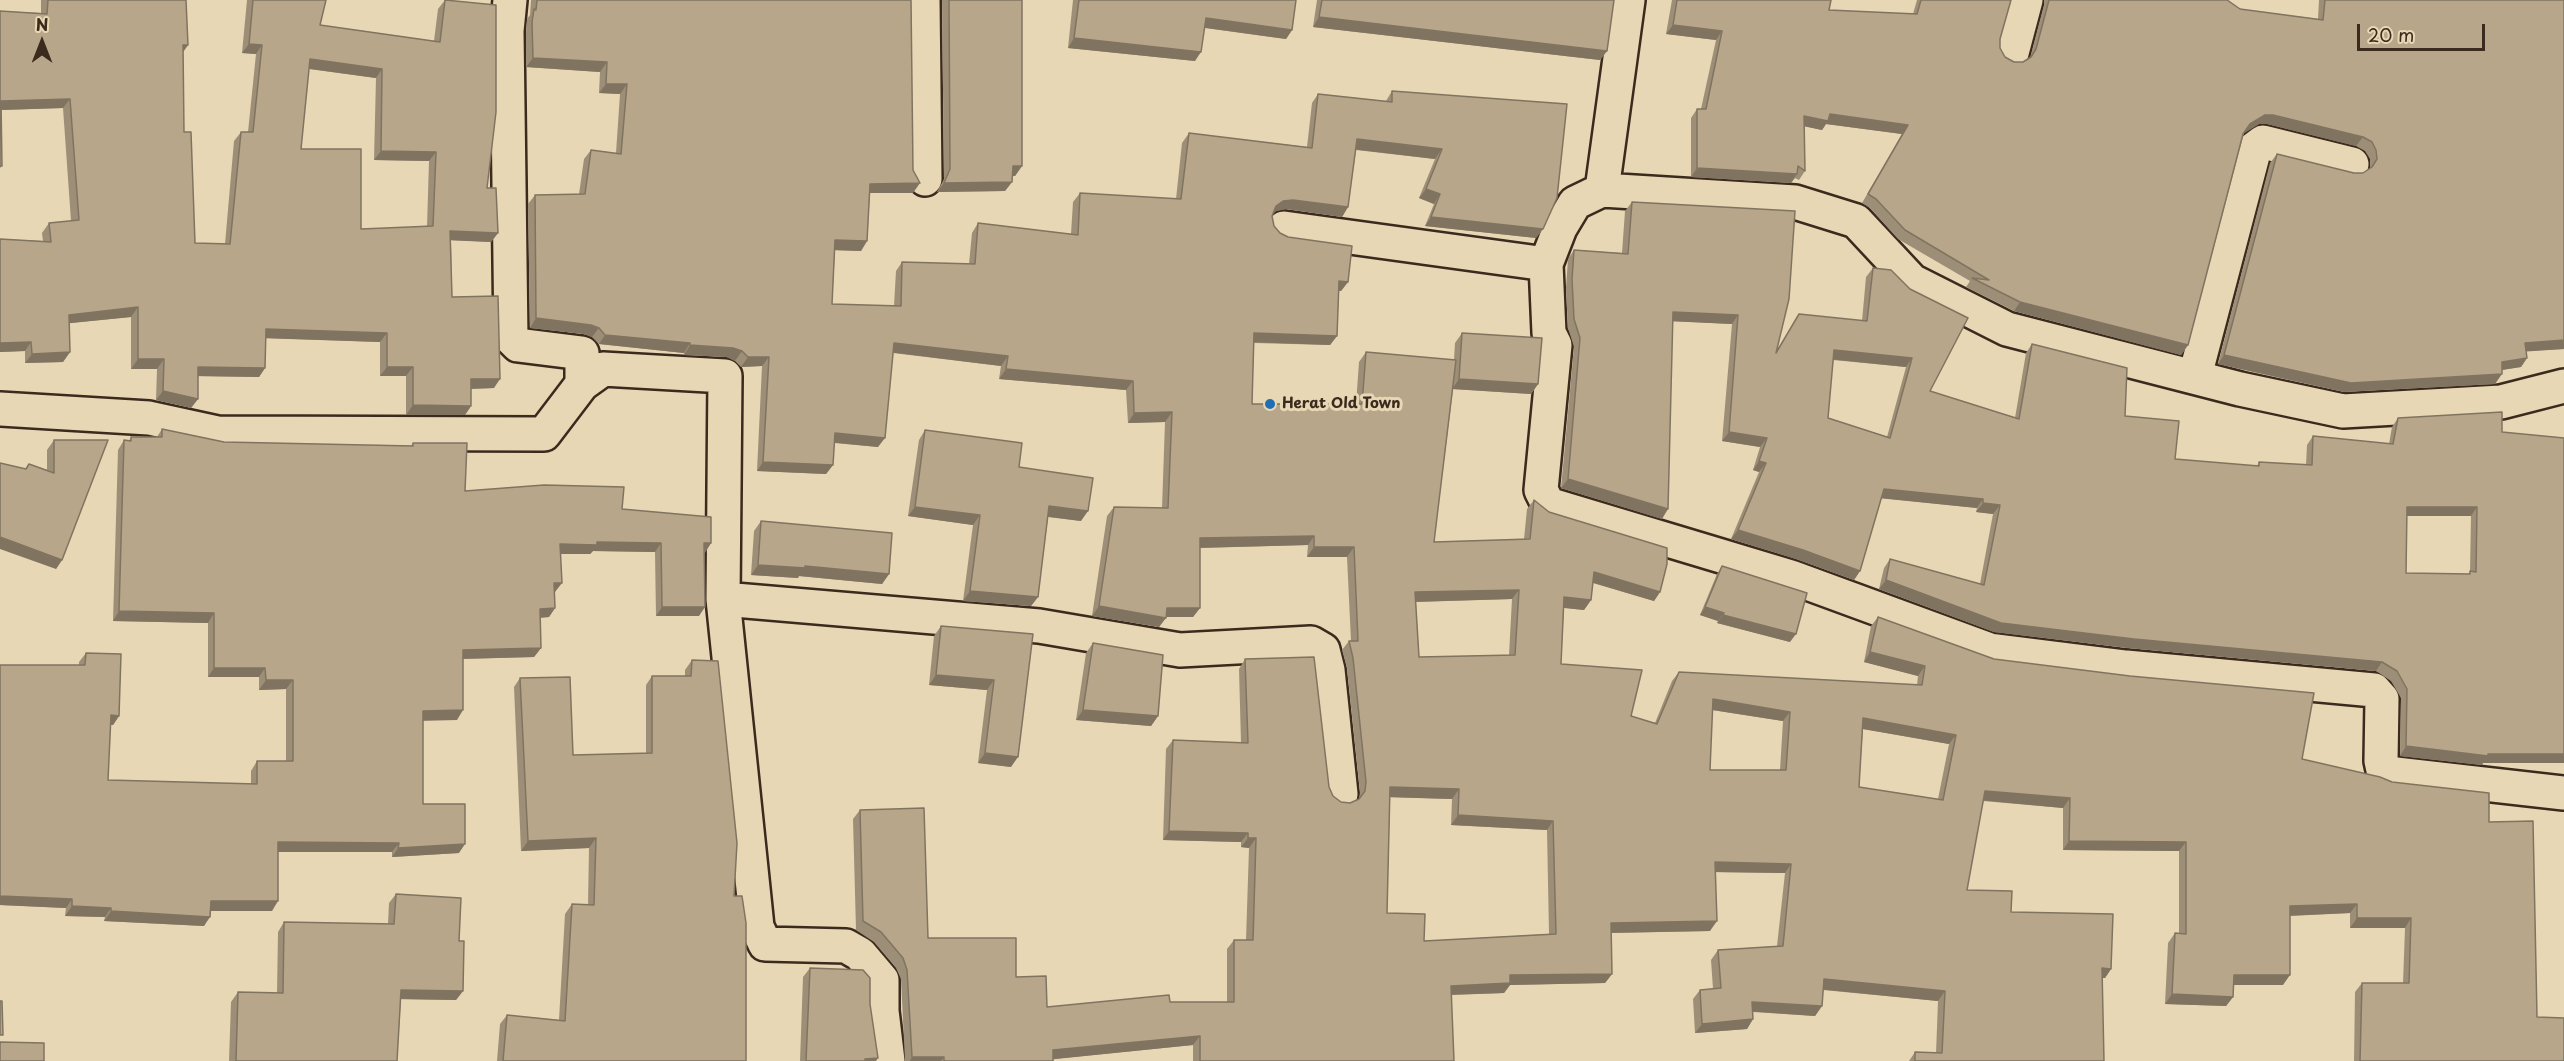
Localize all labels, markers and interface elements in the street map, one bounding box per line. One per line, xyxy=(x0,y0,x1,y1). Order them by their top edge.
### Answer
north arrow xyxy=(12,12,72,72)
text: N xyxy=(36,12,48,36)
scale bar xyxy=(2360,12,2488,50)
text: 20 m xyxy=(2368,21,2414,48)
place label: Herat Old Town xyxy=(1282,395,1400,413)
marker: Herat Old Town xyxy=(1263,397,1277,411)

